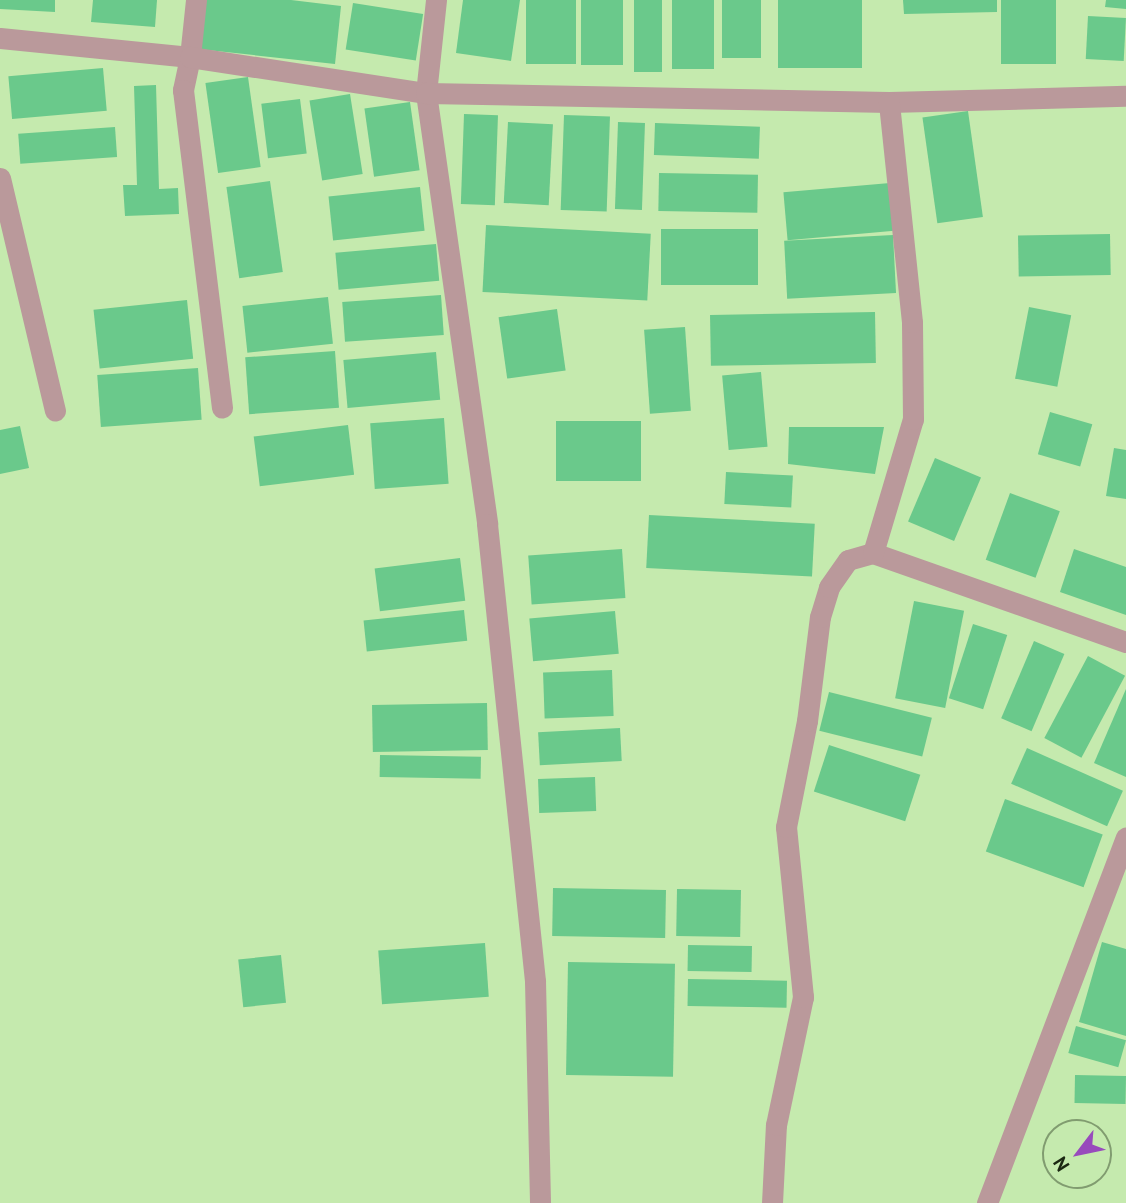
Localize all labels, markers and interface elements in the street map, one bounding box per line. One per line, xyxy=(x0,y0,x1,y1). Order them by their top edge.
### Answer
north arrow xyxy=(1042,1119,1112,1189)
text: N xyxy=(1047,1152,1074,1176)

